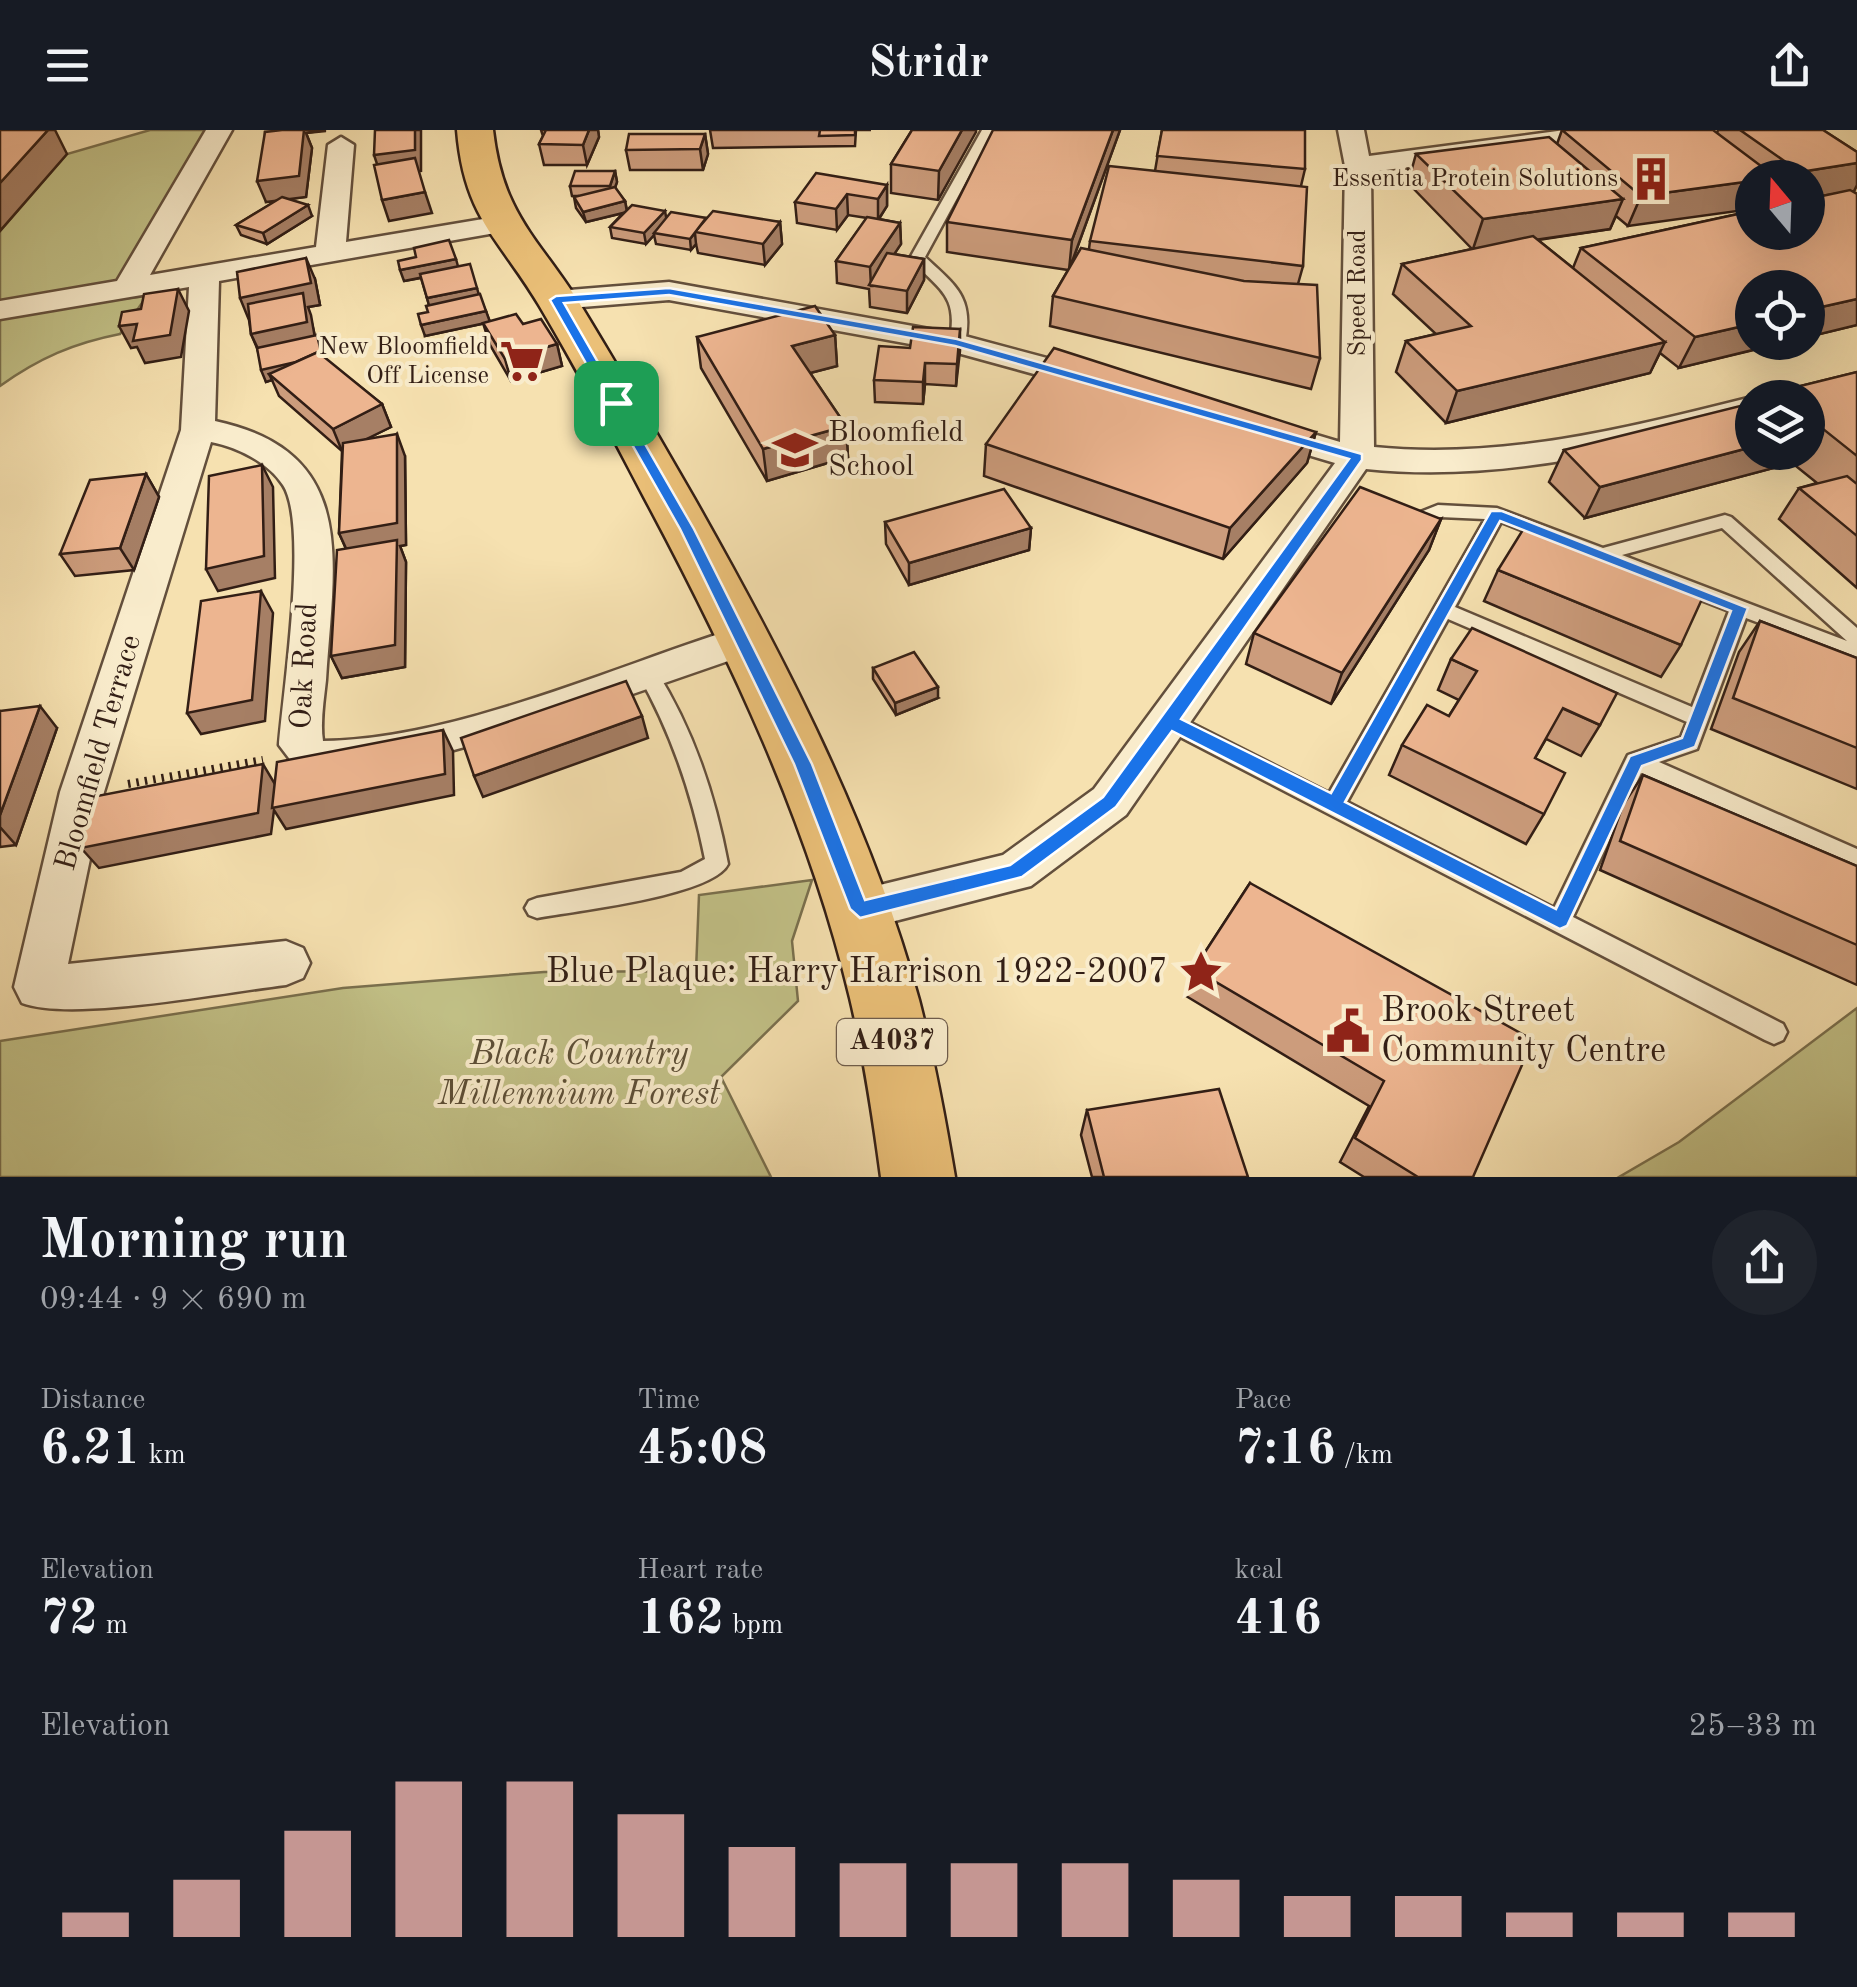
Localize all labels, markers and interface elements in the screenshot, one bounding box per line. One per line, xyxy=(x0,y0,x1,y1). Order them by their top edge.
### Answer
icon: menu xyxy=(40,38,95,93)
icon: share xyxy=(1762,38,1817,93)
text: Stridr xyxy=(868,42,989,87)
building icon: Essentia Protein Solutions xyxy=(1627,155,1675,203)
north arrow xyxy=(1735,160,1825,250)
map controls xyxy=(1735,160,1825,470)
place label: Essentia Protein Solutions xyxy=(1332,167,1618,192)
street label: Speed Road xyxy=(1346,229,1371,357)
button: locate xyxy=(1735,270,1825,360)
place label: New Bloomfield Off License xyxy=(319,335,489,389)
supermarket icon: New Bloomfield Off License xyxy=(498,337,546,385)
pin xyxy=(574,361,659,446)
icon: arrive xyxy=(589,376,644,431)
button: layers xyxy=(1735,380,1825,470)
place label: Bloomfield School xyxy=(828,418,964,482)
school or university icon: Bloomfield School xyxy=(771,426,819,474)
street label: Oak Road xyxy=(287,602,323,730)
street label: Bloomfield Terrace xyxy=(51,632,147,874)
place icon: Blue Plaque: Harry Harrison 1922-2007 xyxy=(1177,948,1225,996)
place label: Blue Plaque: Harry Harrison 1922-2007 xyxy=(546,955,1168,990)
place label: Brook Street Community Centre xyxy=(1381,994,1666,1069)
public building icon: Brook Street Community Centre xyxy=(1324,1007,1372,1055)
road number: A4037 xyxy=(837,1019,947,1065)
park label: Black Country Millennium Forest xyxy=(437,1037,721,1112)
button: share xyxy=(1712,1210,1817,1315)
text: Morning run xyxy=(40,1215,349,1270)
text: 09:44 · 9 × 690 m xyxy=(40,1284,307,1316)
text: Distance xyxy=(40,1387,145,1415)
text: Time xyxy=(637,1387,700,1415)
text: Pace xyxy=(1235,1387,1291,1415)
text: 6.21 xyxy=(40,1425,141,1475)
text: 45:08 xyxy=(637,1425,767,1475)
text: 7:16 xyxy=(1235,1425,1336,1475)
text: km xyxy=(141,1442,186,1470)
text: /km xyxy=(1336,1442,1393,1470)
text: Elevation xyxy=(40,1557,154,1585)
text: Heart rate xyxy=(637,1557,763,1585)
text: kcal xyxy=(1235,1557,1283,1585)
text: 72 xyxy=(40,1595,98,1645)
text: 162 xyxy=(637,1595,724,1645)
text: 416 xyxy=(1235,1595,1322,1645)
text: m xyxy=(98,1612,128,1640)
text: bpm xyxy=(724,1612,783,1640)
text: Elevation xyxy=(40,1711,170,1743)
text: 25–33 m xyxy=(1689,1711,1817,1743)

